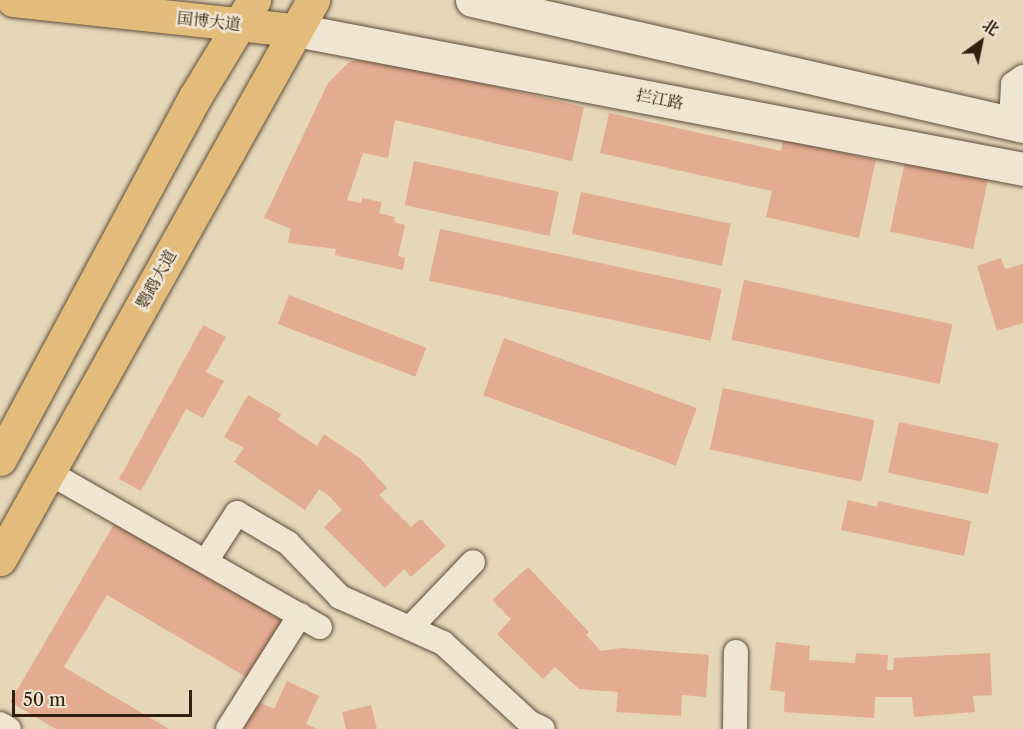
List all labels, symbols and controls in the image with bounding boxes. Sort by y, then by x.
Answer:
street label: 国博大道 [176,8,242,34]
north arrow [951,12,1011,72]
text: 北 [979,14,1003,40]
street label: 拦江路 [635,85,685,113]
street label: 鹦鹉大道 [132,246,180,312]
scale bar [15,678,195,716]
text: 50 m [23,689,66,711]

